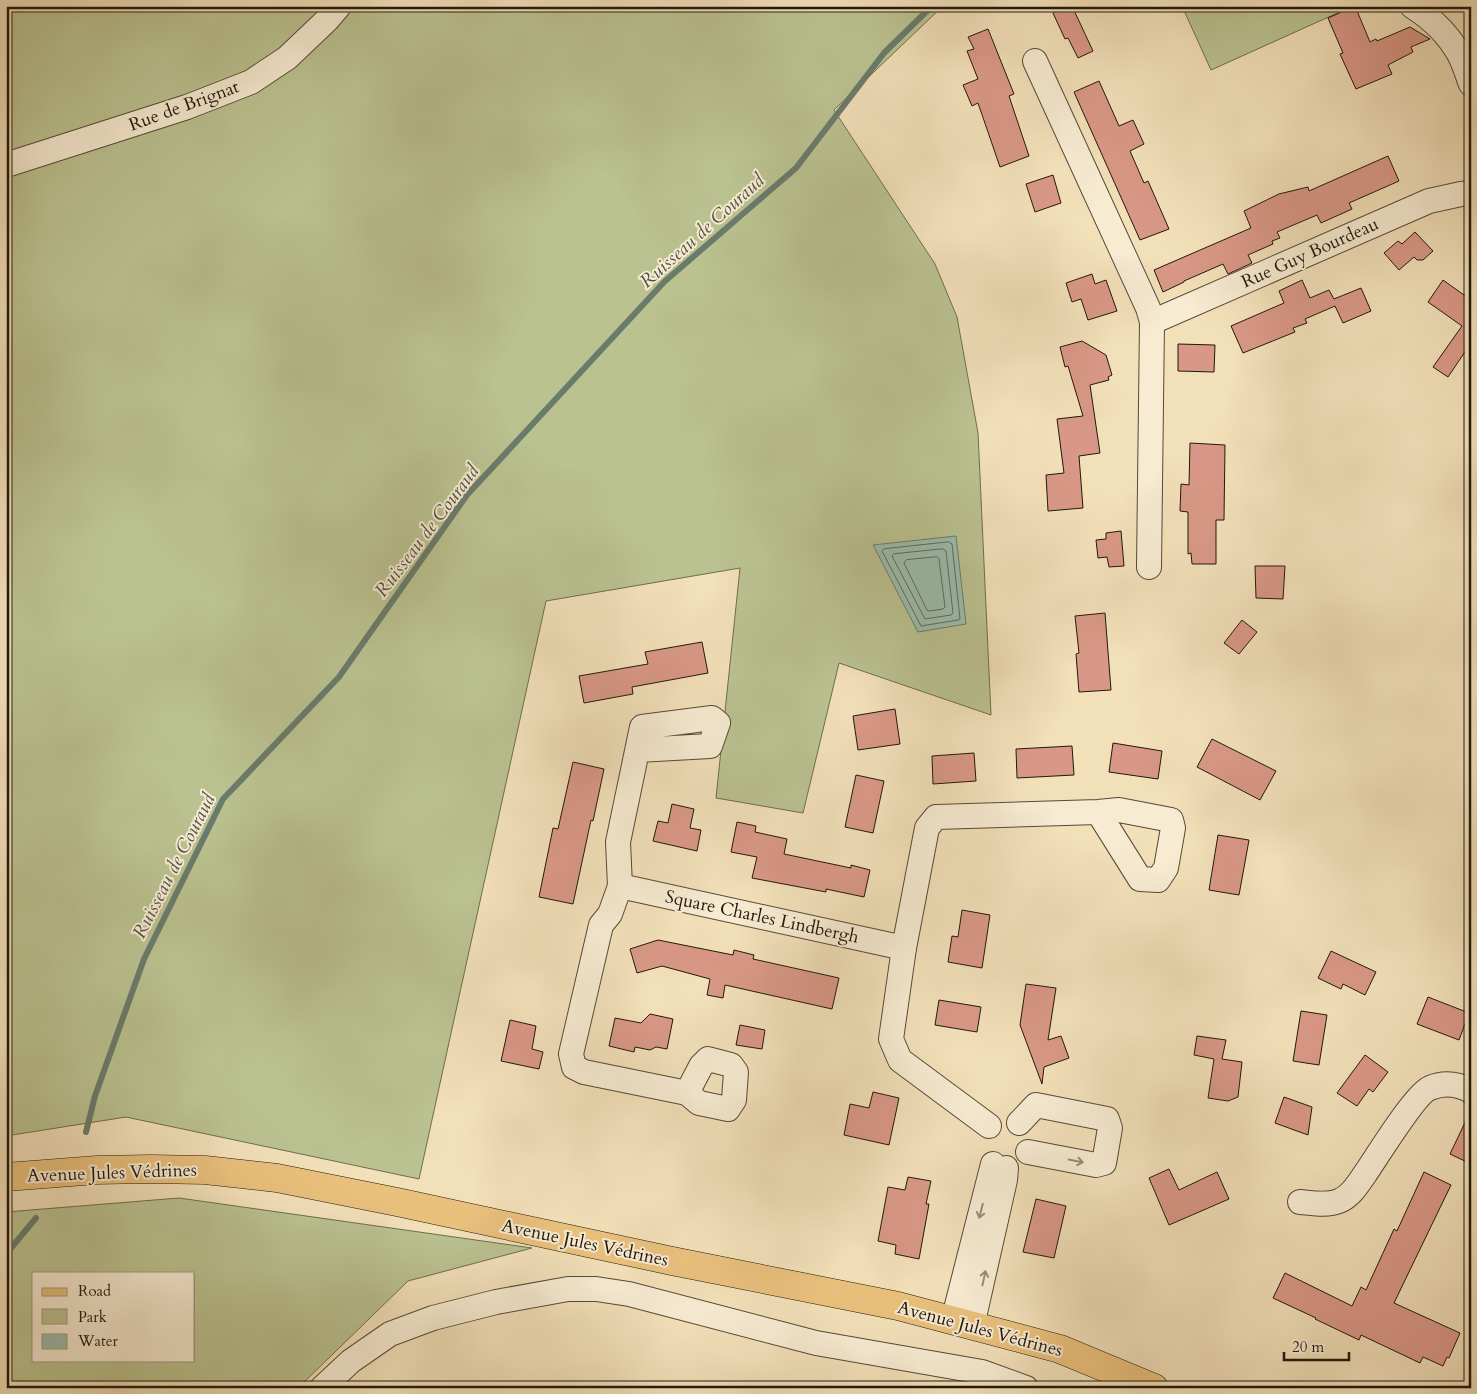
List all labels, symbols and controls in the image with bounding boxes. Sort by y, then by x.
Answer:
street label: Rue de Brignat [125,74,243,138]
water label: Ruisseau de Couraud [634,167,771,294]
street label: Rue Guy Bourdeau [1237,212,1383,294]
water label: Ruisseau de Couraud [369,459,486,602]
water label: Ruisseau de Couraud [126,788,222,943]
street label: Square Charles Lindbergh [663,884,861,950]
one-way arrow [1068,1157,1084,1167]
street label: Avenue Jules Védrines [27,1158,197,1188]
one-way arrow [976,1203,985,1219]
street label: Avenue Jules Védrines [499,1213,671,1273]
one-way arrow [980,1271,989,1287]
legend [32,1272,195,1362]
text: Road [78,1281,111,1301]
street label: Avenue Jules Védrines [895,1295,1065,1363]
text: Park [78,1307,107,1327]
scale bar [1284,1329,1350,1361]
text: Water [77,1331,119,1351]
text: 20 m [1292,1337,1324,1357]

